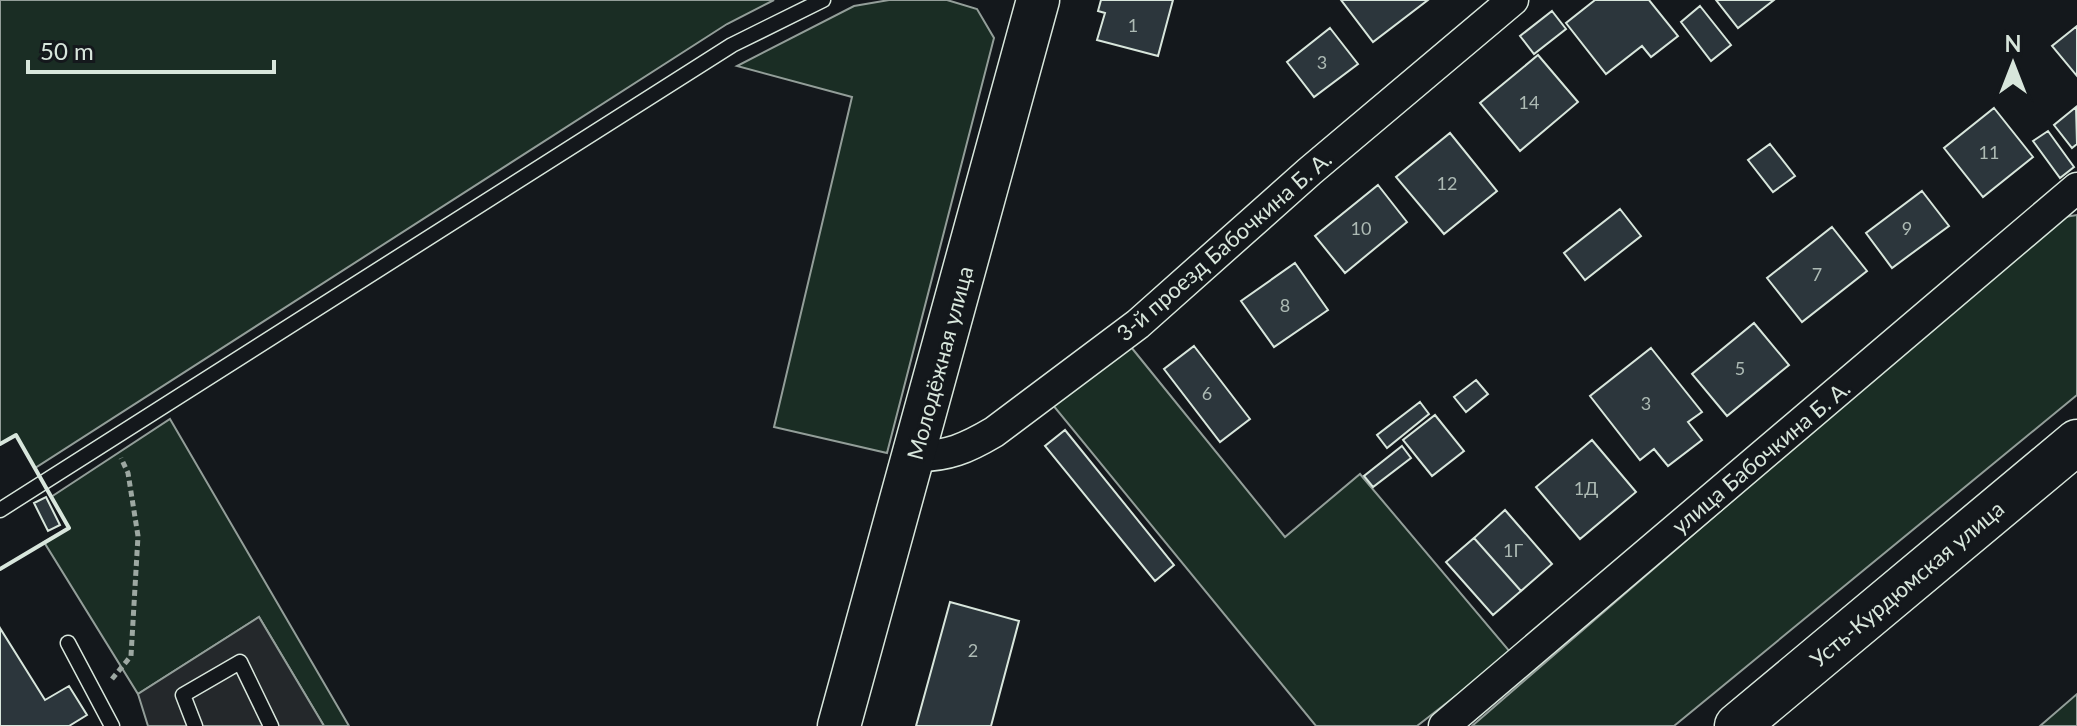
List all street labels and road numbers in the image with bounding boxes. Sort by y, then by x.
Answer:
street label: 3-й проезд Бабочкина Б. А. [1111,145,1337,346]
street label: Молодёжная улица [901,263,978,463]
street label: улица Бабочкина Б. А. [1666,374,1855,539]
street label: Усть-Курдюмская улица [1804,495,2009,673]

